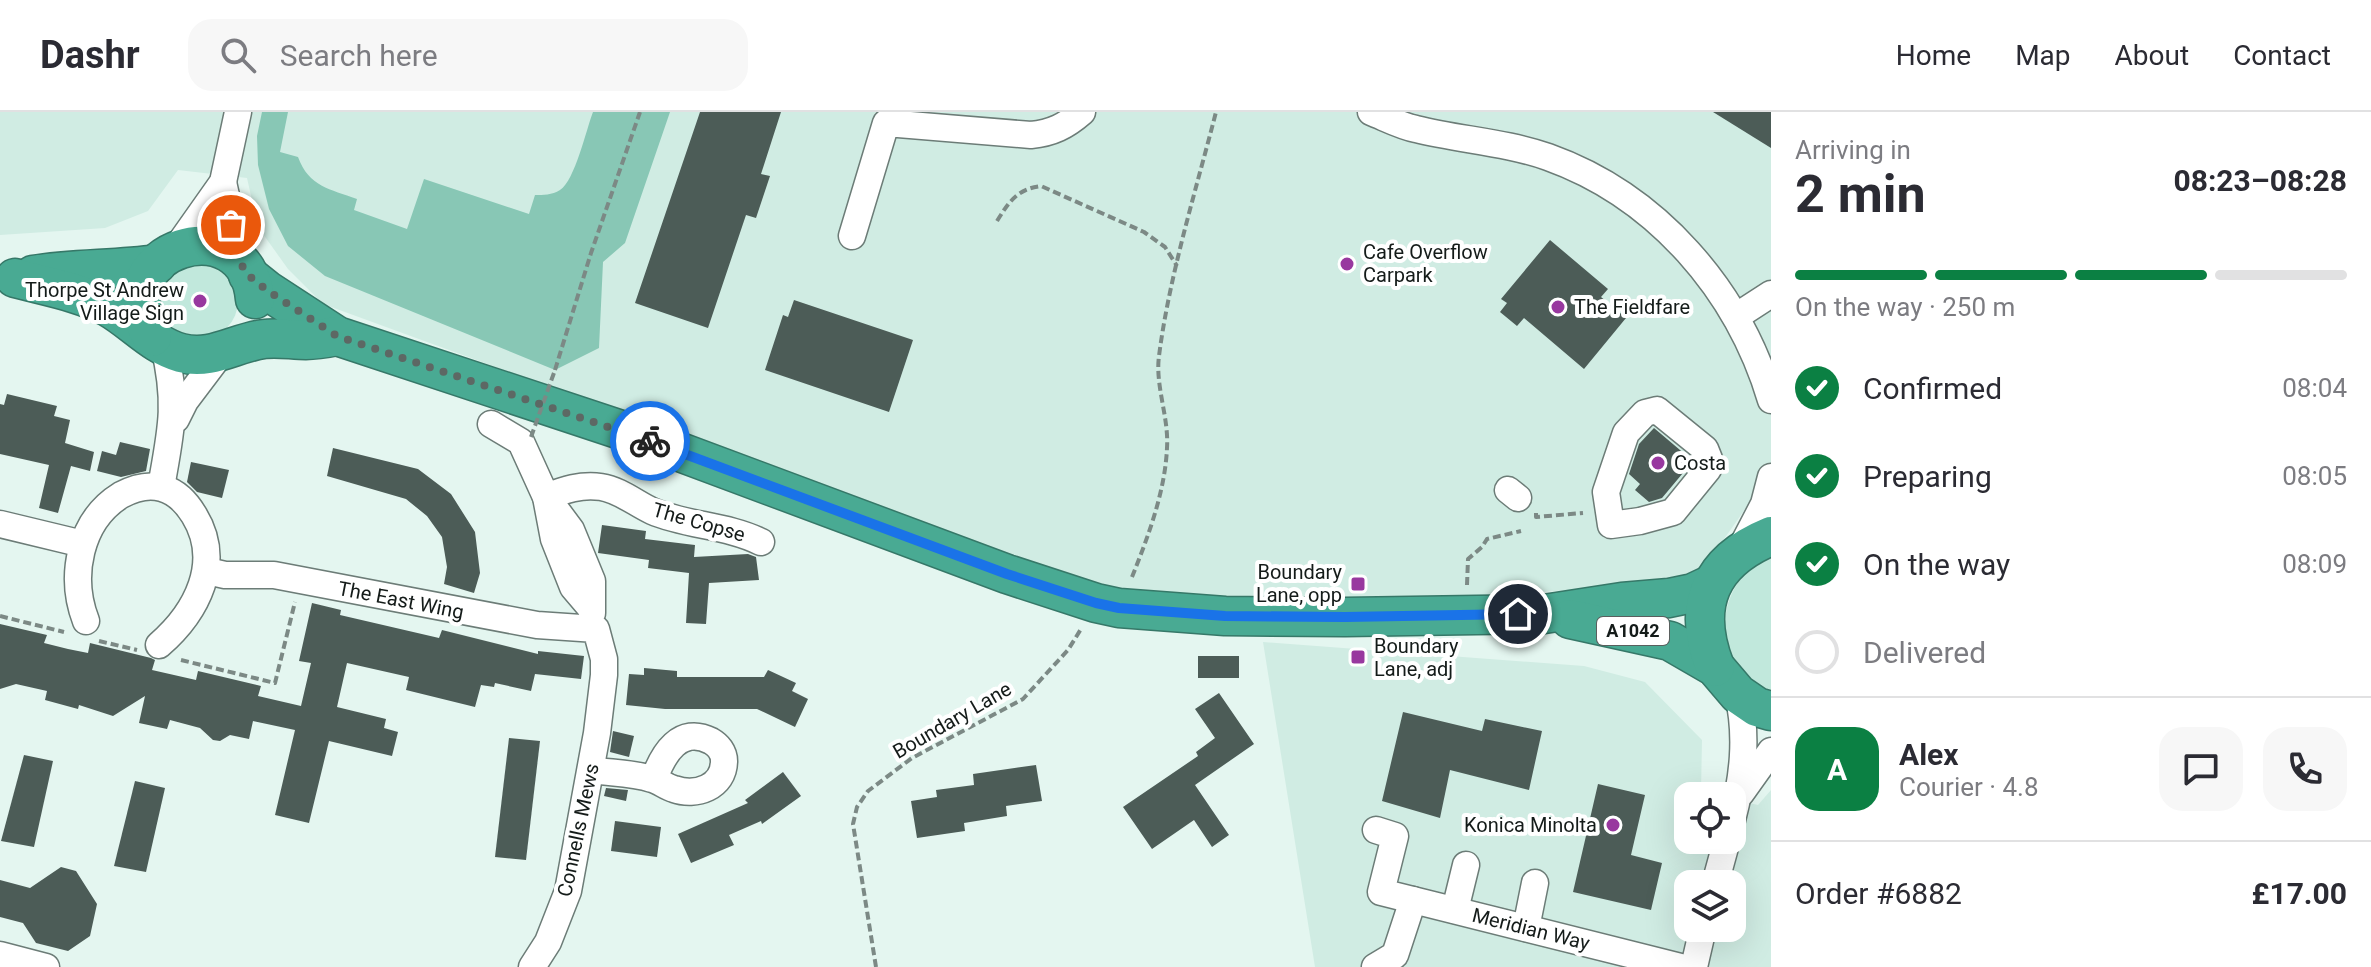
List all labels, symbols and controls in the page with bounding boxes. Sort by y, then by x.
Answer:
search box [188,19,748,91]
text: Dashr [40,33,140,77]
icon: search [216,33,260,77]
text: Search here [280,38,438,73]
text: Home [1896,39,1971,72]
text: Map [2015,39,2071,72]
text: About [2115,39,2189,72]
text: Contact [2233,39,2331,72]
text: Arriving in [1795,135,1911,165]
text: 08:23–08:28 [2173,163,2347,198]
text: 2 min [1795,164,1926,225]
pin [197,191,265,259]
icon: bag [209,203,253,247]
place label: Cafe Overflow Carpark [1363,240,1488,287]
marker: Cafe Overflow Carpark [1338,255,1356,273]
place label: Thorpe St Andrew Village Sign [25,278,184,325]
marker: Thorpe St Andrew Village Sign [191,292,209,310]
text: On the way · 250 m [1795,292,2015,322]
place label: The Fieldfare [1574,295,1690,319]
marker: The Fieldfare [1549,298,1567,316]
icon: check [1795,366,1839,410]
text: Confirmed [1863,371,2002,406]
text: 08:04 [2282,373,2347,403]
courier [610,401,690,481]
icon: bike [628,419,672,463]
place label: Costa [1674,451,1726,475]
marker: Costa [1649,454,1667,472]
icon: check [1795,454,1839,498]
text: Preparing [1863,459,1992,494]
text: 08:05 [2282,461,2347,491]
street label: The Copse [650,497,748,547]
icon: check [1795,542,1839,586]
text: On the way [1863,547,2010,582]
text: 08:09 [2282,549,2347,579]
place label: Boundary Lane, opp [1256,560,1343,607]
marker: Boundary Lane, opp [1349,575,1367,593]
street label: The East Wing [336,576,466,624]
pin [1484,580,1552,648]
icon: home [1496,592,1540,636]
road number: A1042 [1597,617,1669,645]
place label: Boundary Lane, adj [1374,634,1459,681]
text: Delivered [1863,635,1986,670]
marker: Boundary Lane, adj [1349,648,1367,666]
street label: Boundary Lane [889,676,1015,764]
button: chat [2159,727,2243,811]
button: phone [2263,727,2347,811]
text: Alex [1899,737,1959,772]
text: A [1827,752,1847,787]
street label: Connells Mews [552,761,604,899]
text: Courier · 4.8 [1899,772,2039,802]
map controls [1674,782,1746,942]
button: locate [1674,782,1746,854]
place label: Konica Minolta [1464,813,1597,837]
marker: Konica Minolta [1604,816,1622,834]
button: layers [1674,870,1746,942]
text: Order #6882 [1795,876,1962,911]
text: £17.00 [2252,876,2347,911]
street label: Meridian Way [1470,903,1593,955]

